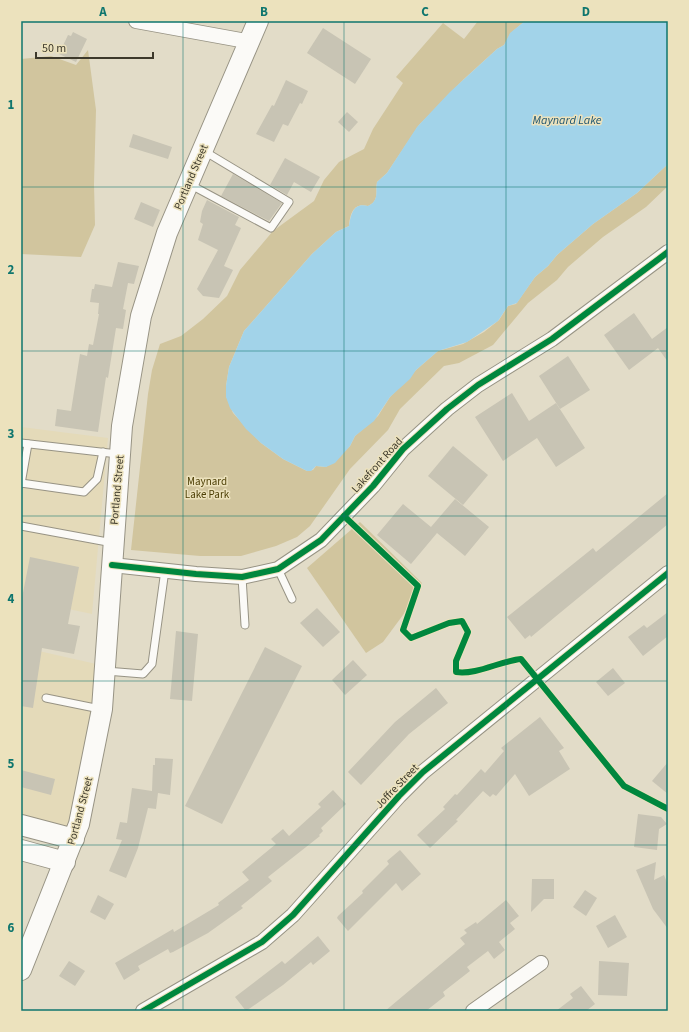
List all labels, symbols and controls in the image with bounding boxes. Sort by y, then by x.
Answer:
text: A [98,3,107,21]
text: B [260,3,268,21]
text: C [421,3,429,21]
text: D [582,3,590,21]
scale bar [36,34,153,60]
text: 50 m [42,40,66,57]
text: 1 [8,96,15,114]
water label: Maynard Lake [533,112,602,129]
street label: Portland Street [170,142,212,212]
text: 2 [8,261,15,279]
text: 3 [8,425,15,443]
street label: Lakefront Road [348,434,406,496]
street label: Portland Street [106,454,128,525]
park label: Maynard Lake Park [185,474,230,502]
text: 4 [8,590,15,608]
text: 5 [8,755,15,773]
street label: Joffre Street [372,760,422,812]
street label: Portland Street [64,775,96,847]
text: 6 [8,919,15,937]

